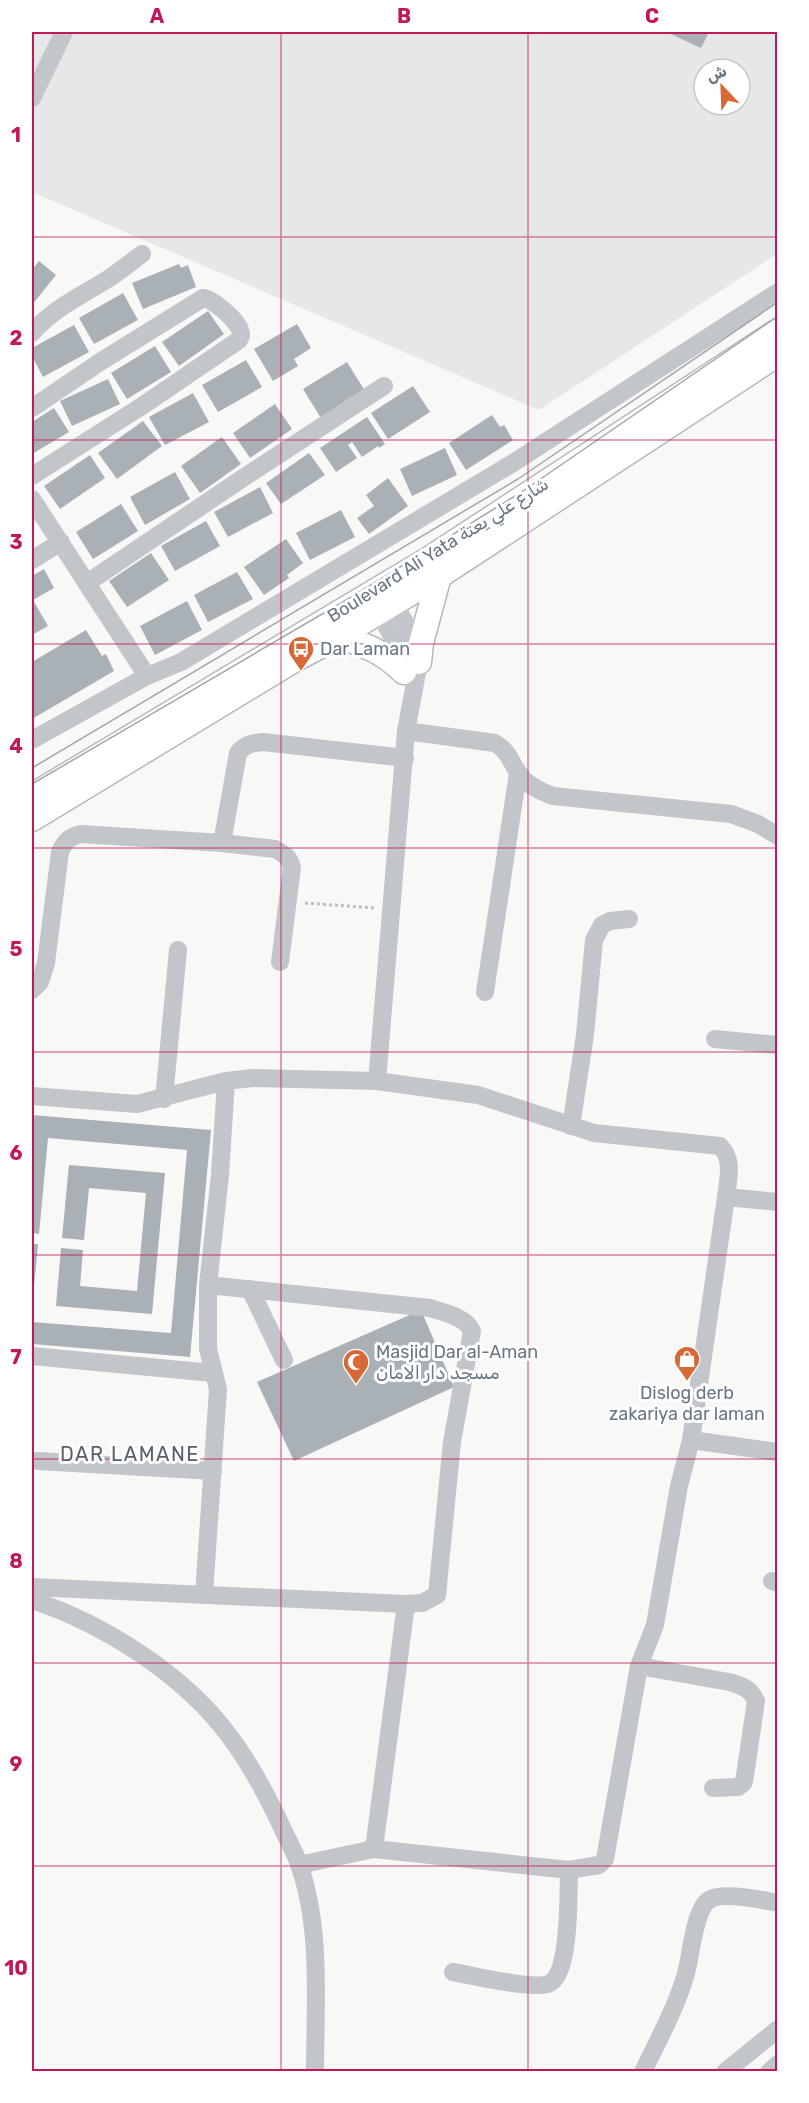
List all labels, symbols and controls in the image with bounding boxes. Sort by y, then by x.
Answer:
text: A [150,4,165,28]
text: B [397,4,411,28]
text: C [645,4,659,28]
north arrow [692,57,752,117]
text: ش [703,61,729,86]
text: 1 [11,123,21,147]
text: 2 [10,326,23,350]
street label: Boulevard Ali Yata شارع علي يعتة [323,473,554,629]
text: 3 [9,530,23,554]
bus stop icon: Dar Laman [286,634,316,672]
place label: Dar Laman [320,638,410,660]
text: 4 [9,734,23,758]
text: 5 [10,937,23,961]
text: 6 [9,1141,23,1165]
place label: Masjid Dar al-Aman مسجد دار الامان [376,1341,538,1384]
shop icon: Dislog derb zakariya dar laman [672,1344,702,1382]
text: 7 [10,1345,22,1369]
mosque icon: Masjid Dar al-Aman مسجد دار الامان [341,1347,371,1385]
place label: Dislog derb zakariya dar laman [609,1382,765,1425]
district label: DAR LAMANE [60,1442,200,1466]
text: 8 [9,1549,23,1573]
text: 9 [10,1752,23,1776]
text: 10 [4,1956,28,1980]

